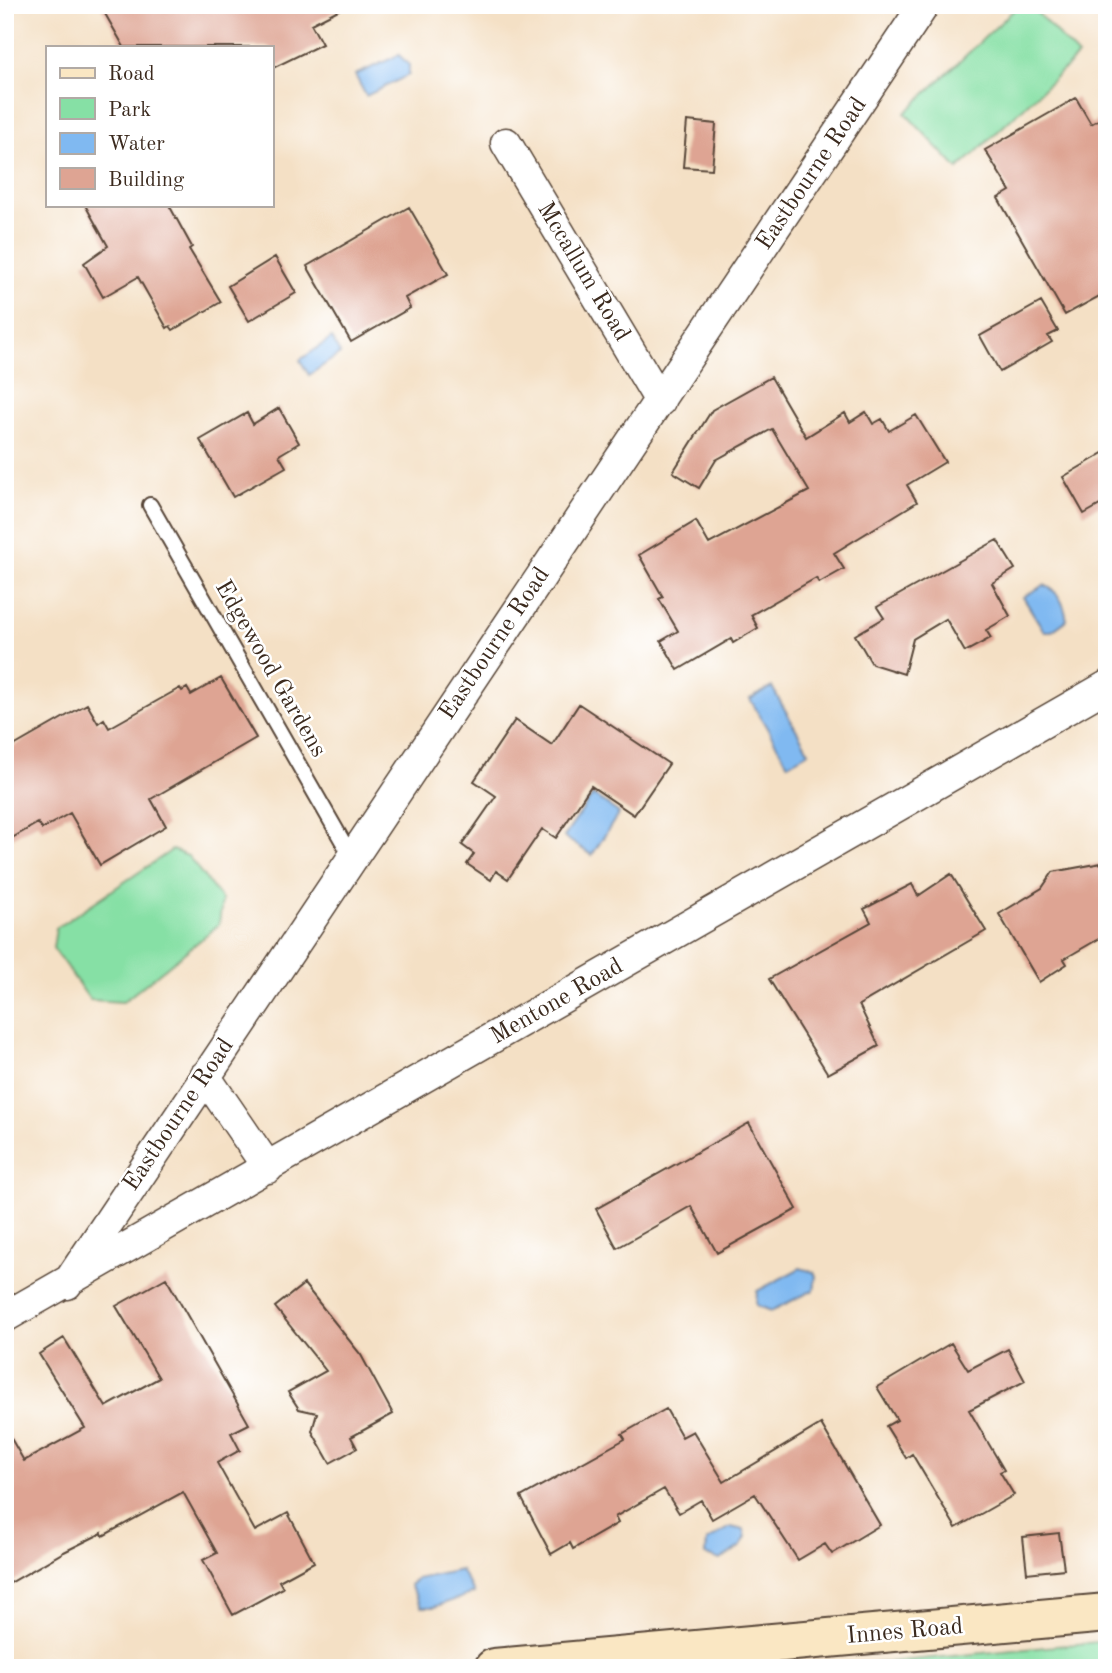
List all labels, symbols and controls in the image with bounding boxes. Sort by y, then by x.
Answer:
legend [46,46,273,206]
text: Road [108,64,155,85]
street label: Eastbourne Road [752,93,872,255]
text: Park [108,100,151,121]
text: Water [108,134,165,155]
text: Building [108,170,185,191]
street label: Mccallum Road [532,198,634,346]
street label: Eastbourne Road [435,563,555,725]
street label: Edgewood Gardens [210,577,330,761]
street label: Mentone Road [487,954,627,1050]
street label: Eastbourne Road [119,1034,239,1196]
street label: Innes Road [846,1615,964,1649]

